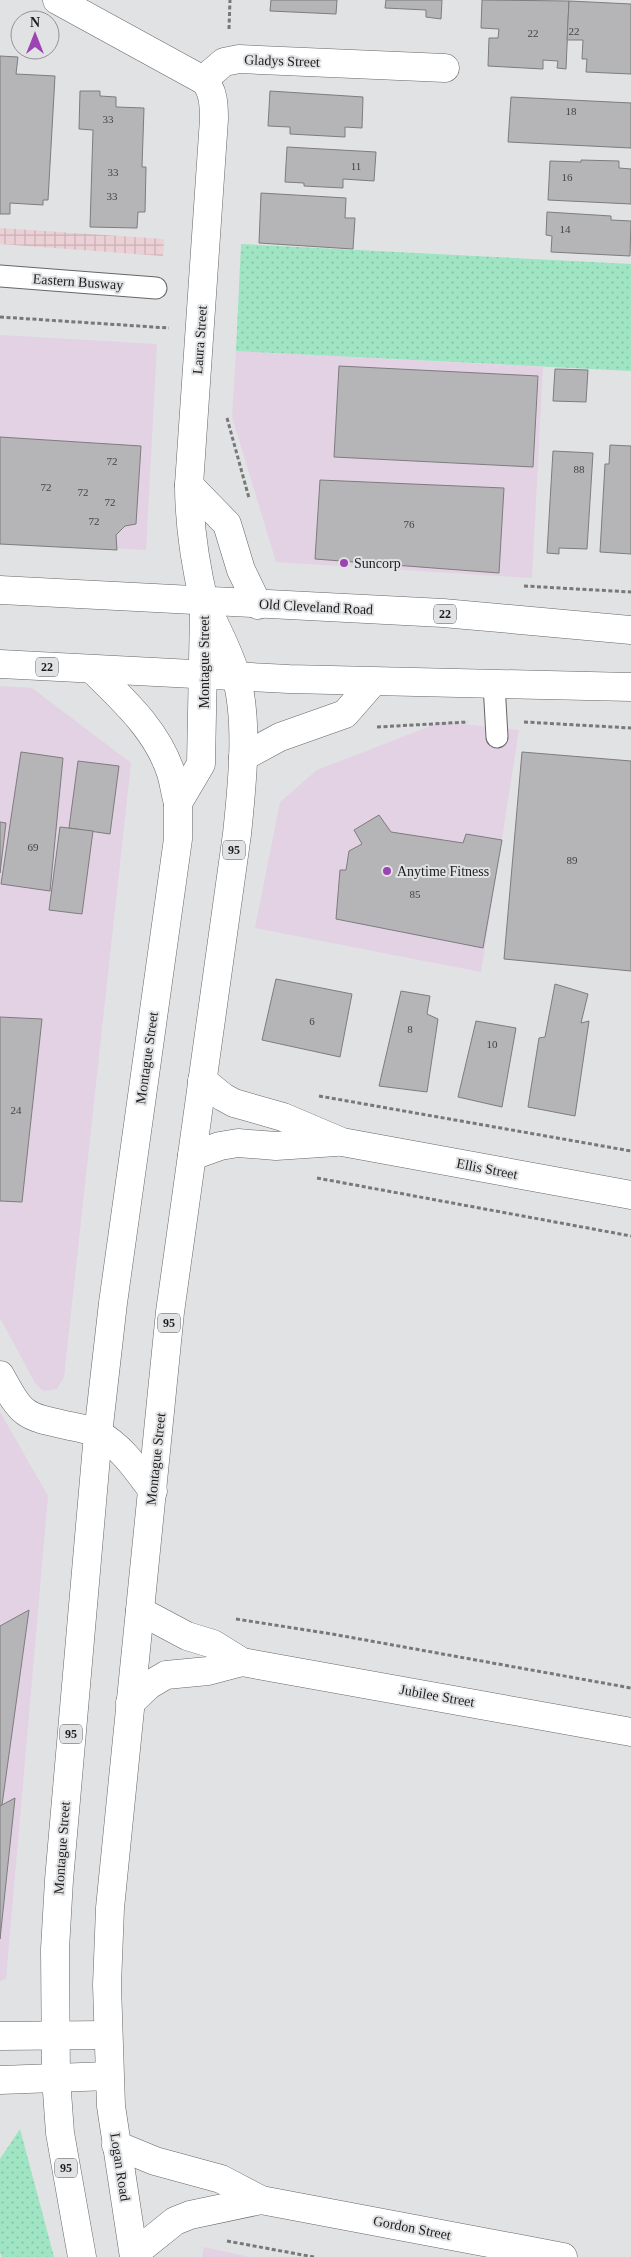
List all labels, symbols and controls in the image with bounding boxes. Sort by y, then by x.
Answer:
north arrow [10,10,60,60]
text: N [30,15,40,30]
house number: 22 [569,25,580,37]
house number: 22 [528,27,539,39]
street label: Gladys Street [244,52,320,70]
house number: 18 [566,105,577,117]
house number: 33 [103,113,114,125]
house number: 11 [351,160,361,172]
house number: 33 [108,166,119,178]
house number: 16 [562,171,573,183]
house number: 33 [107,190,118,202]
house number: 14 [560,223,571,235]
street label: Eastern Busway [32,271,124,293]
street label: Laura Street [190,305,210,375]
house number: 72 [107,455,118,467]
house number: 88 [574,463,585,475]
house number: 72 [41,481,52,493]
house number: 72 [78,486,89,498]
house number: 72 [105,496,116,508]
house number: 72 [89,515,100,527]
house number: 76 [404,518,415,530]
place label: Suncorp [354,556,401,571]
marker: Suncorp [338,557,350,569]
street label: Old Cleveland Road [259,597,373,617]
road number: 22 [434,604,456,624]
street label: Montague Street [197,615,212,708]
road number: 22 [36,658,58,676]
road number: 95 [223,840,245,860]
house number: 69 [28,841,39,853]
house number: 89 [567,854,578,866]
place label: Anytime Fitness [397,864,489,879]
marker: Anytime Fitness [381,865,393,877]
house number: 85 [410,888,421,900]
street label: Montague Street [133,1011,161,1105]
house number: 6 [309,1015,315,1027]
house number: 8 [407,1023,413,1035]
house number: 10 [487,1038,498,1050]
house number: 24 [11,1104,22,1116]
street label: Ellis Street [455,1156,519,1182]
road number: 95 [158,1314,180,1332]
street label: Montague Street [144,1412,168,1506]
street label: Jubilee Street [398,1682,476,1710]
road number: 95 [60,1725,82,1744]
street label: Montague Street [51,1801,73,1895]
street label: Logan Road [107,2132,133,2202]
road number: 95 [55,2158,77,2178]
street label: Gordon Street [372,2213,452,2243]

